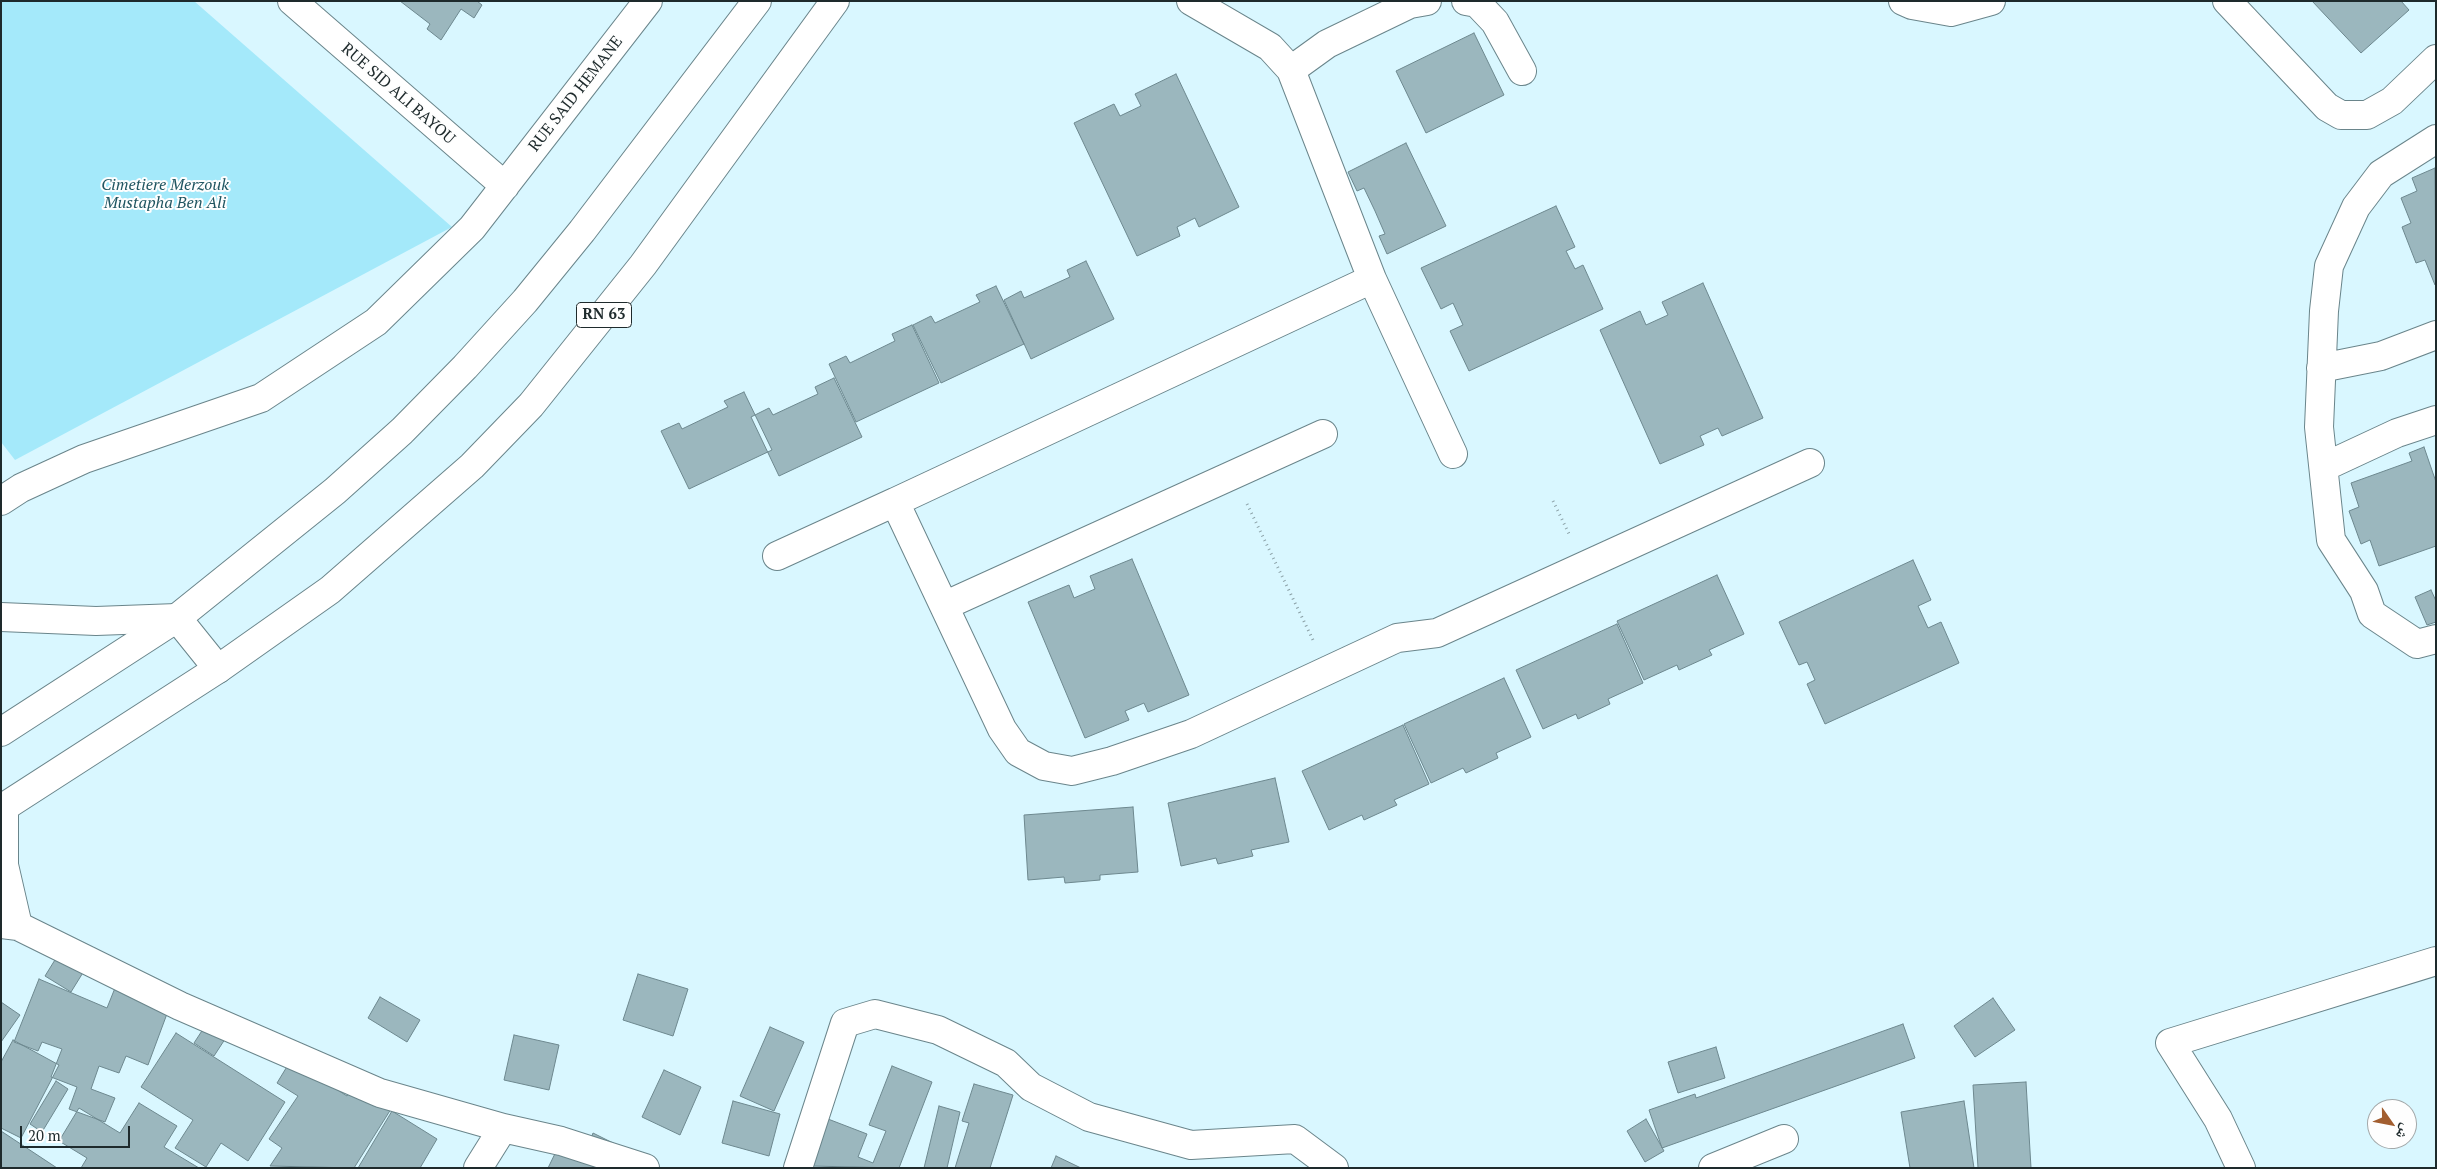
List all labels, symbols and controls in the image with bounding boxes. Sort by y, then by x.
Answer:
street label: RUE SAID HEMANE [525,32,627,156]
street label: RUE SID ALI BAYOU [337,39,459,149]
park label: Cimetiere Merzouk Mustapha Ben Ali [101,175,229,213]
road number: RN 63 [576,302,632,328]
north arrow [2367,1099,2417,1149]
scale bar [22,1116,132,1148]
text: ش [2392,1120,2416,1143]
text: 20 m [28,1125,61,1145]

